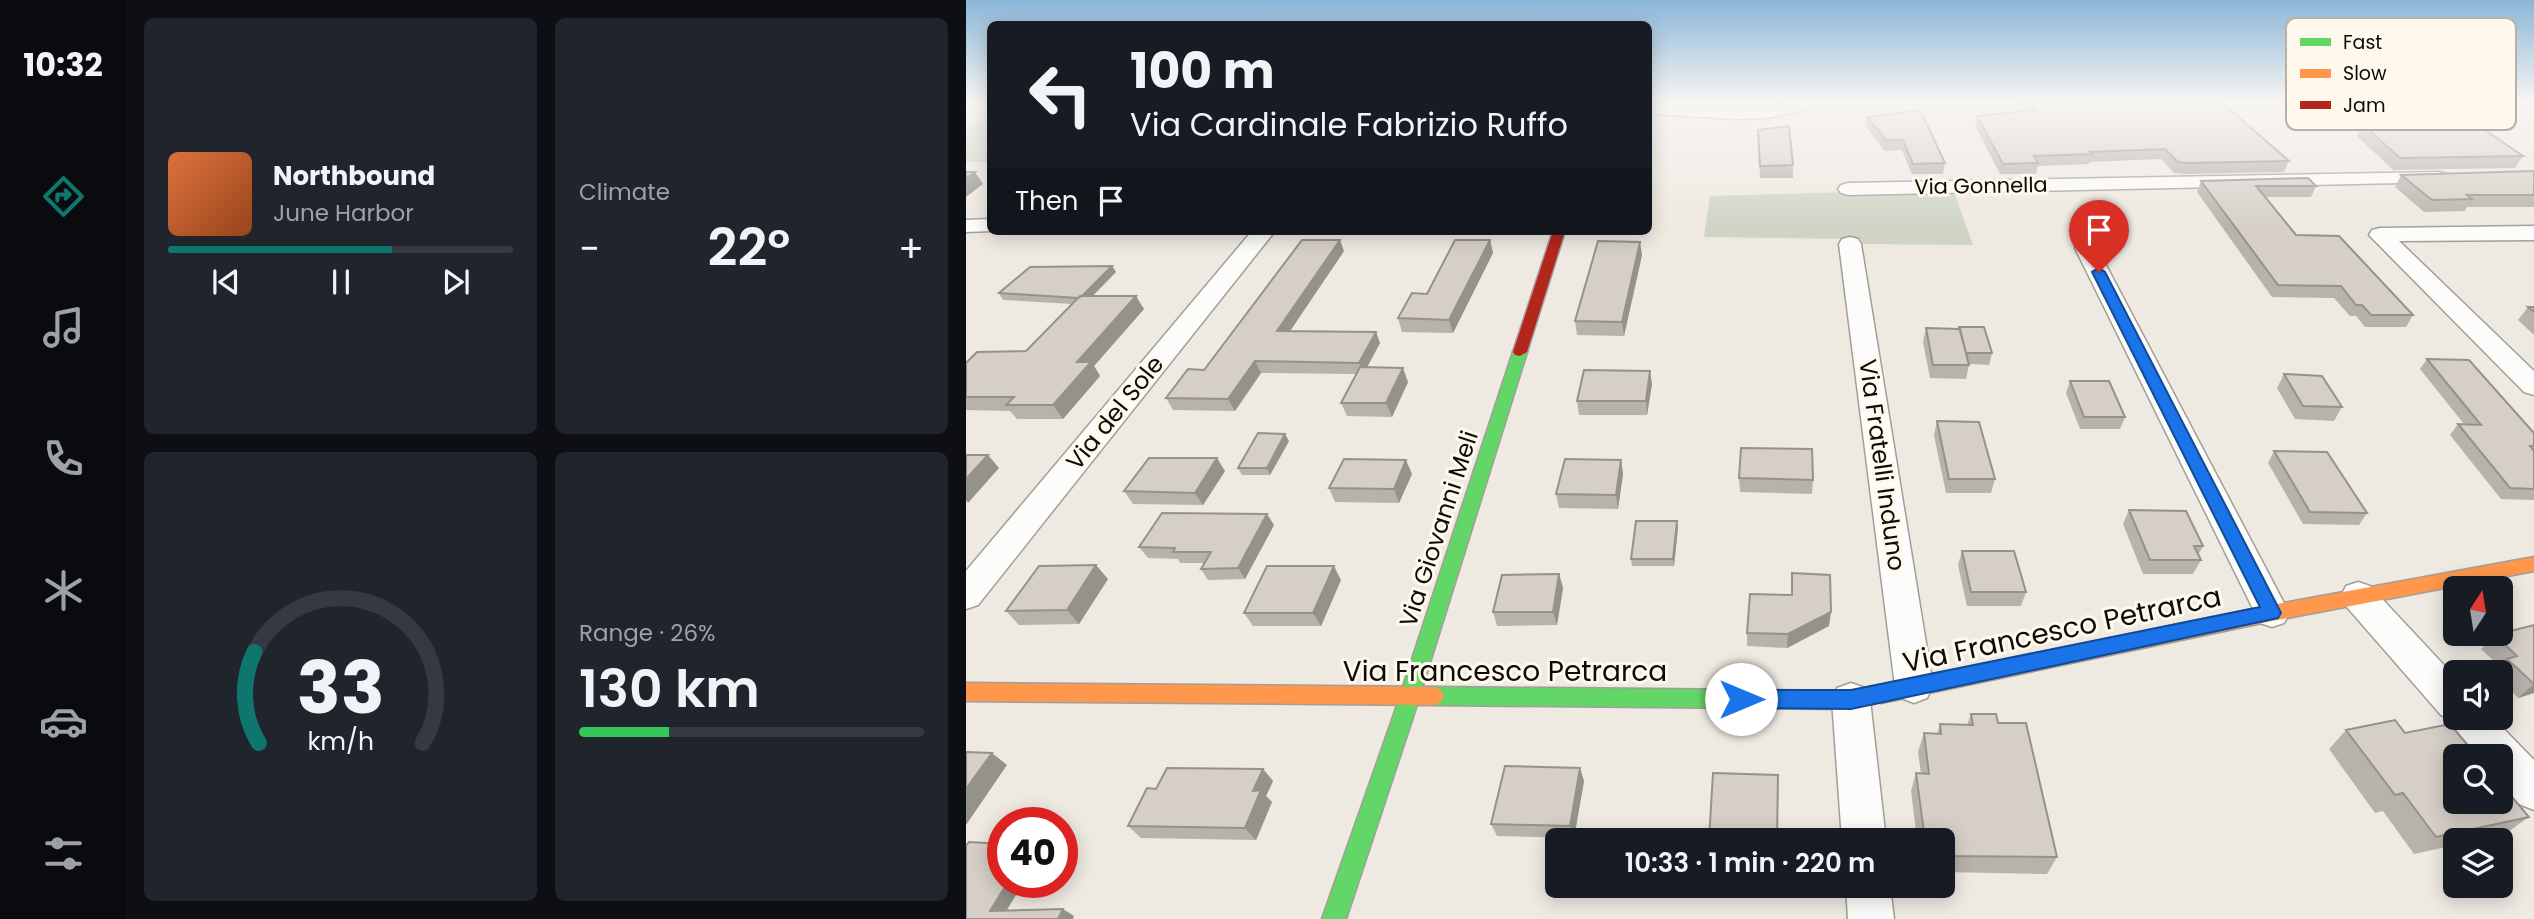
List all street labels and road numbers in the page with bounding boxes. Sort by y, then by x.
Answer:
street label: Via Gonnella [1914,170,2048,201]
street label: Via del Sole [1058,349,1171,477]
street label: Via Fratelli Induno [1851,357,1914,573]
street label: Via Giovanni Meli [1391,426,1486,631]
street label: Via Francesco Petrarca [1899,577,2225,682]
street label: Via Francesco Petrarca [1343,652,1667,691]

